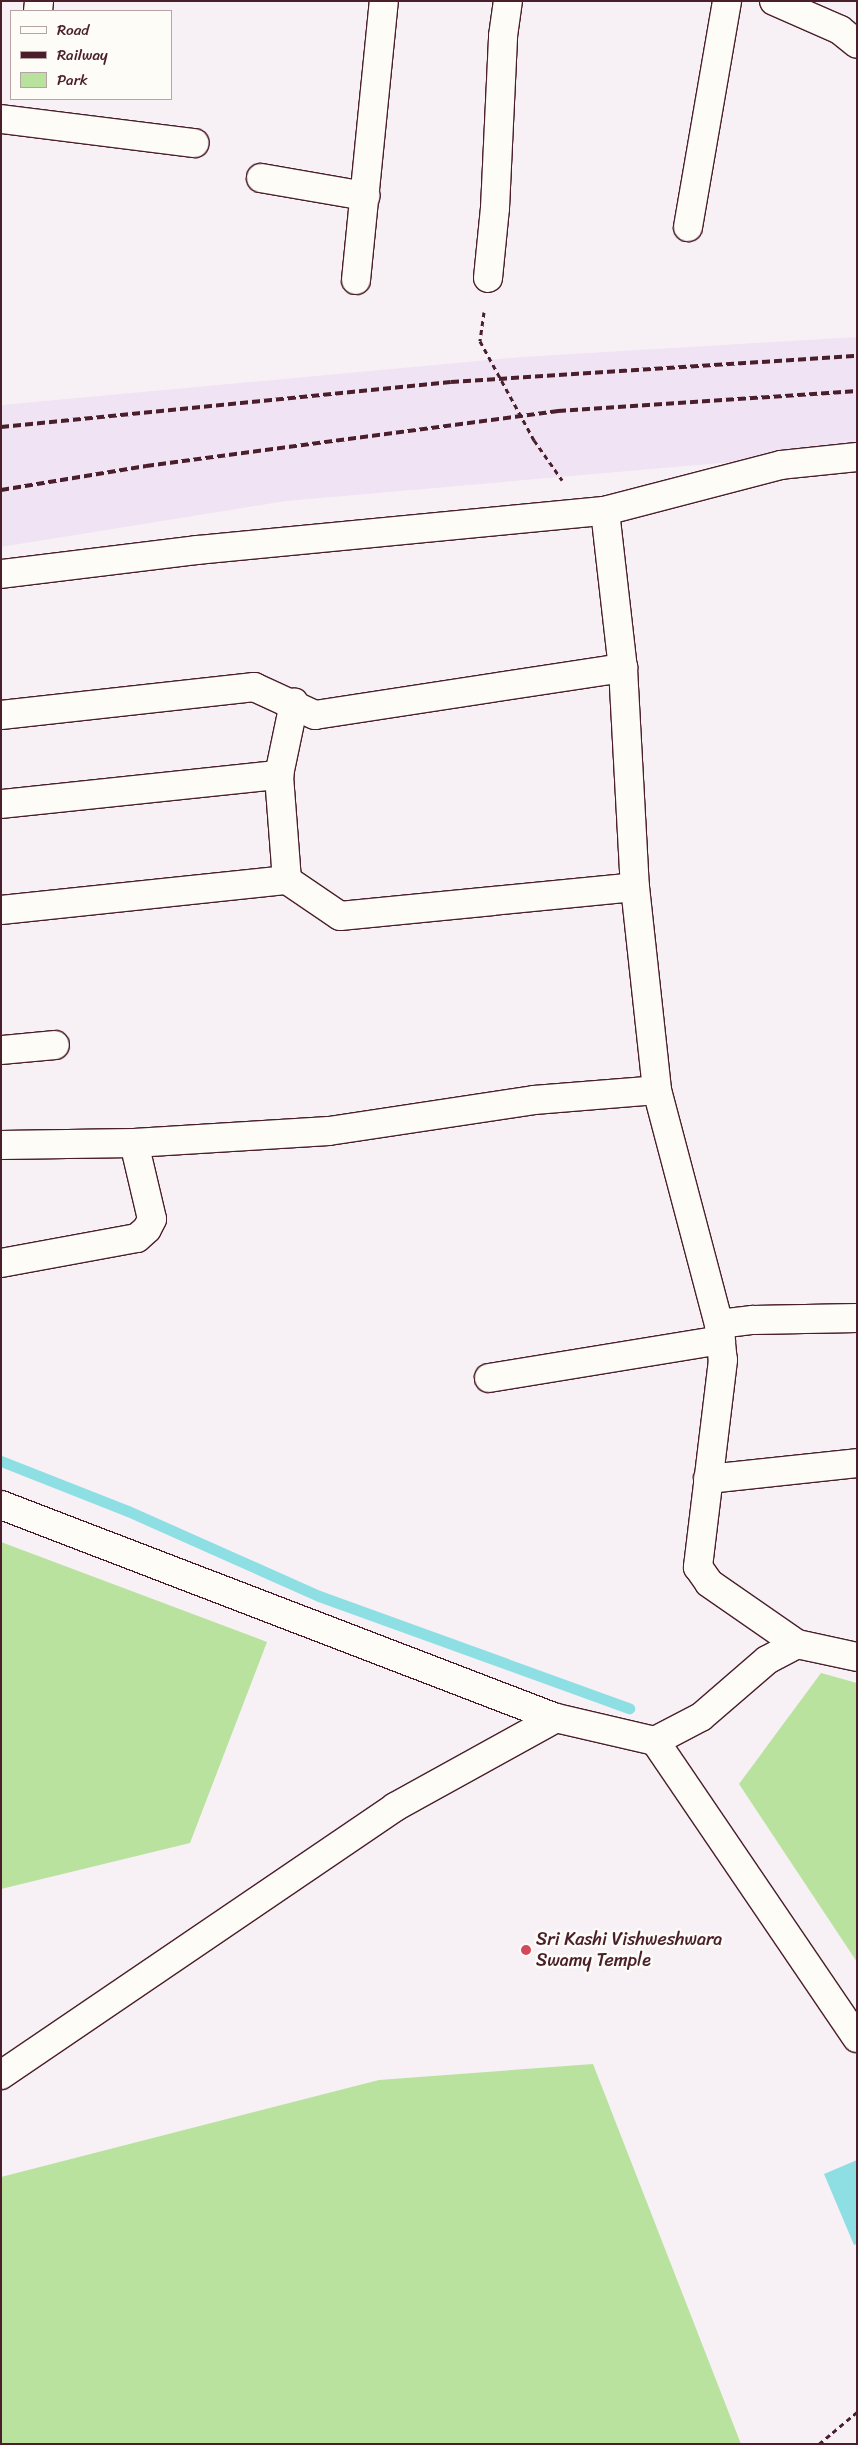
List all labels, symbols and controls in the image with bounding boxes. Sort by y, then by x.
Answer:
legend [10,10,172,100]
text: Road [57,17,89,43]
text: Railway [57,42,108,68]
text: Park [57,67,88,93]
place label: Sri Kashi Vishweshwara Swamy Temple [536,1929,722,1972]
marker: Sri Kashi Vishweshwara Swamy Temple [520,1944,532,1956]

